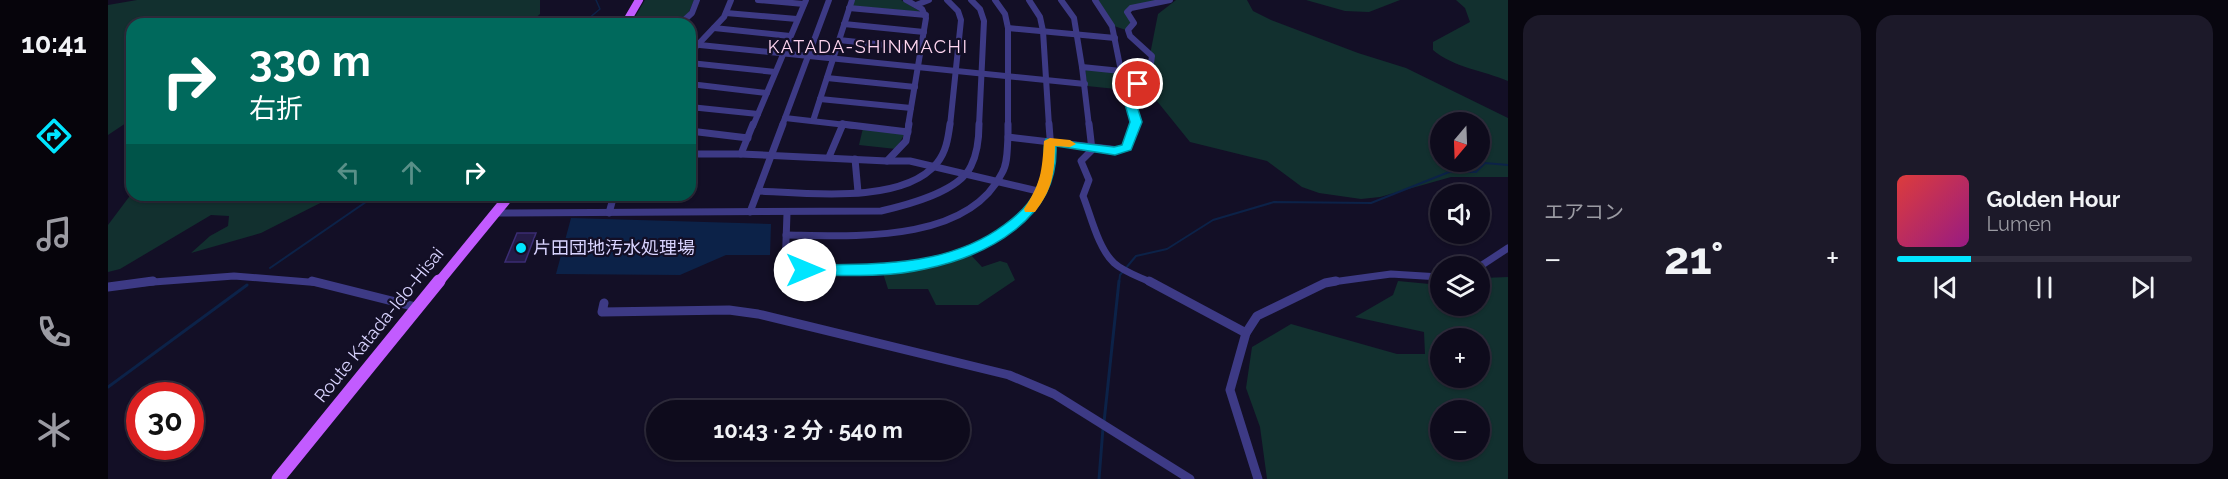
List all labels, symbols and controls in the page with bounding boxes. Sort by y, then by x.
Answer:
text: 10:41 [21,28,87,59]
district label: KATADA-SHINMACHI [768,36,968,57]
text: 330 m [249,37,371,86]
icon: right [150,42,228,120]
pin [1112,58,1163,109]
icon: arrive [1121,67,1154,100]
text: 右折 [249,93,303,124]
north arrow [1430,112,1490,172]
map controls [1430,112,1490,460]
icon: directions [33,115,75,157]
icon: left [332,156,365,189]
icon: ahead [395,156,428,189]
icon: right [458,156,491,189]
button: sound [1430,184,1490,244]
text: Golden Hour [1987,186,2120,212]
text: エアコン [1544,200,1624,224]
text: Lumen [1987,212,2052,236]
icon: music [33,213,75,255]
text: 21° [1664,232,1724,285]
place label: 片田団地汚水処理場 [533,237,695,258]
position arrow [773,238,837,302]
text: − [1544,239,1562,278]
text: + [1826,239,1840,278]
marker: 片田団地汚水処理場 [514,241,528,255]
street label: Route Katada-Ido-Hisai [310,243,448,406]
button: layers [1430,256,1490,316]
icon: previous [1929,271,1962,304]
icon: pause [2028,271,2061,304]
icon: next [2126,271,2159,304]
icon: phone [33,311,75,353]
button: + [1430,328,1490,388]
speed limit sign: 30 [126,382,204,460]
button: − [1430,400,1490,460]
icon: climate [33,409,75,451]
text: 10:43 · 2 分 · 540 m [713,417,903,443]

